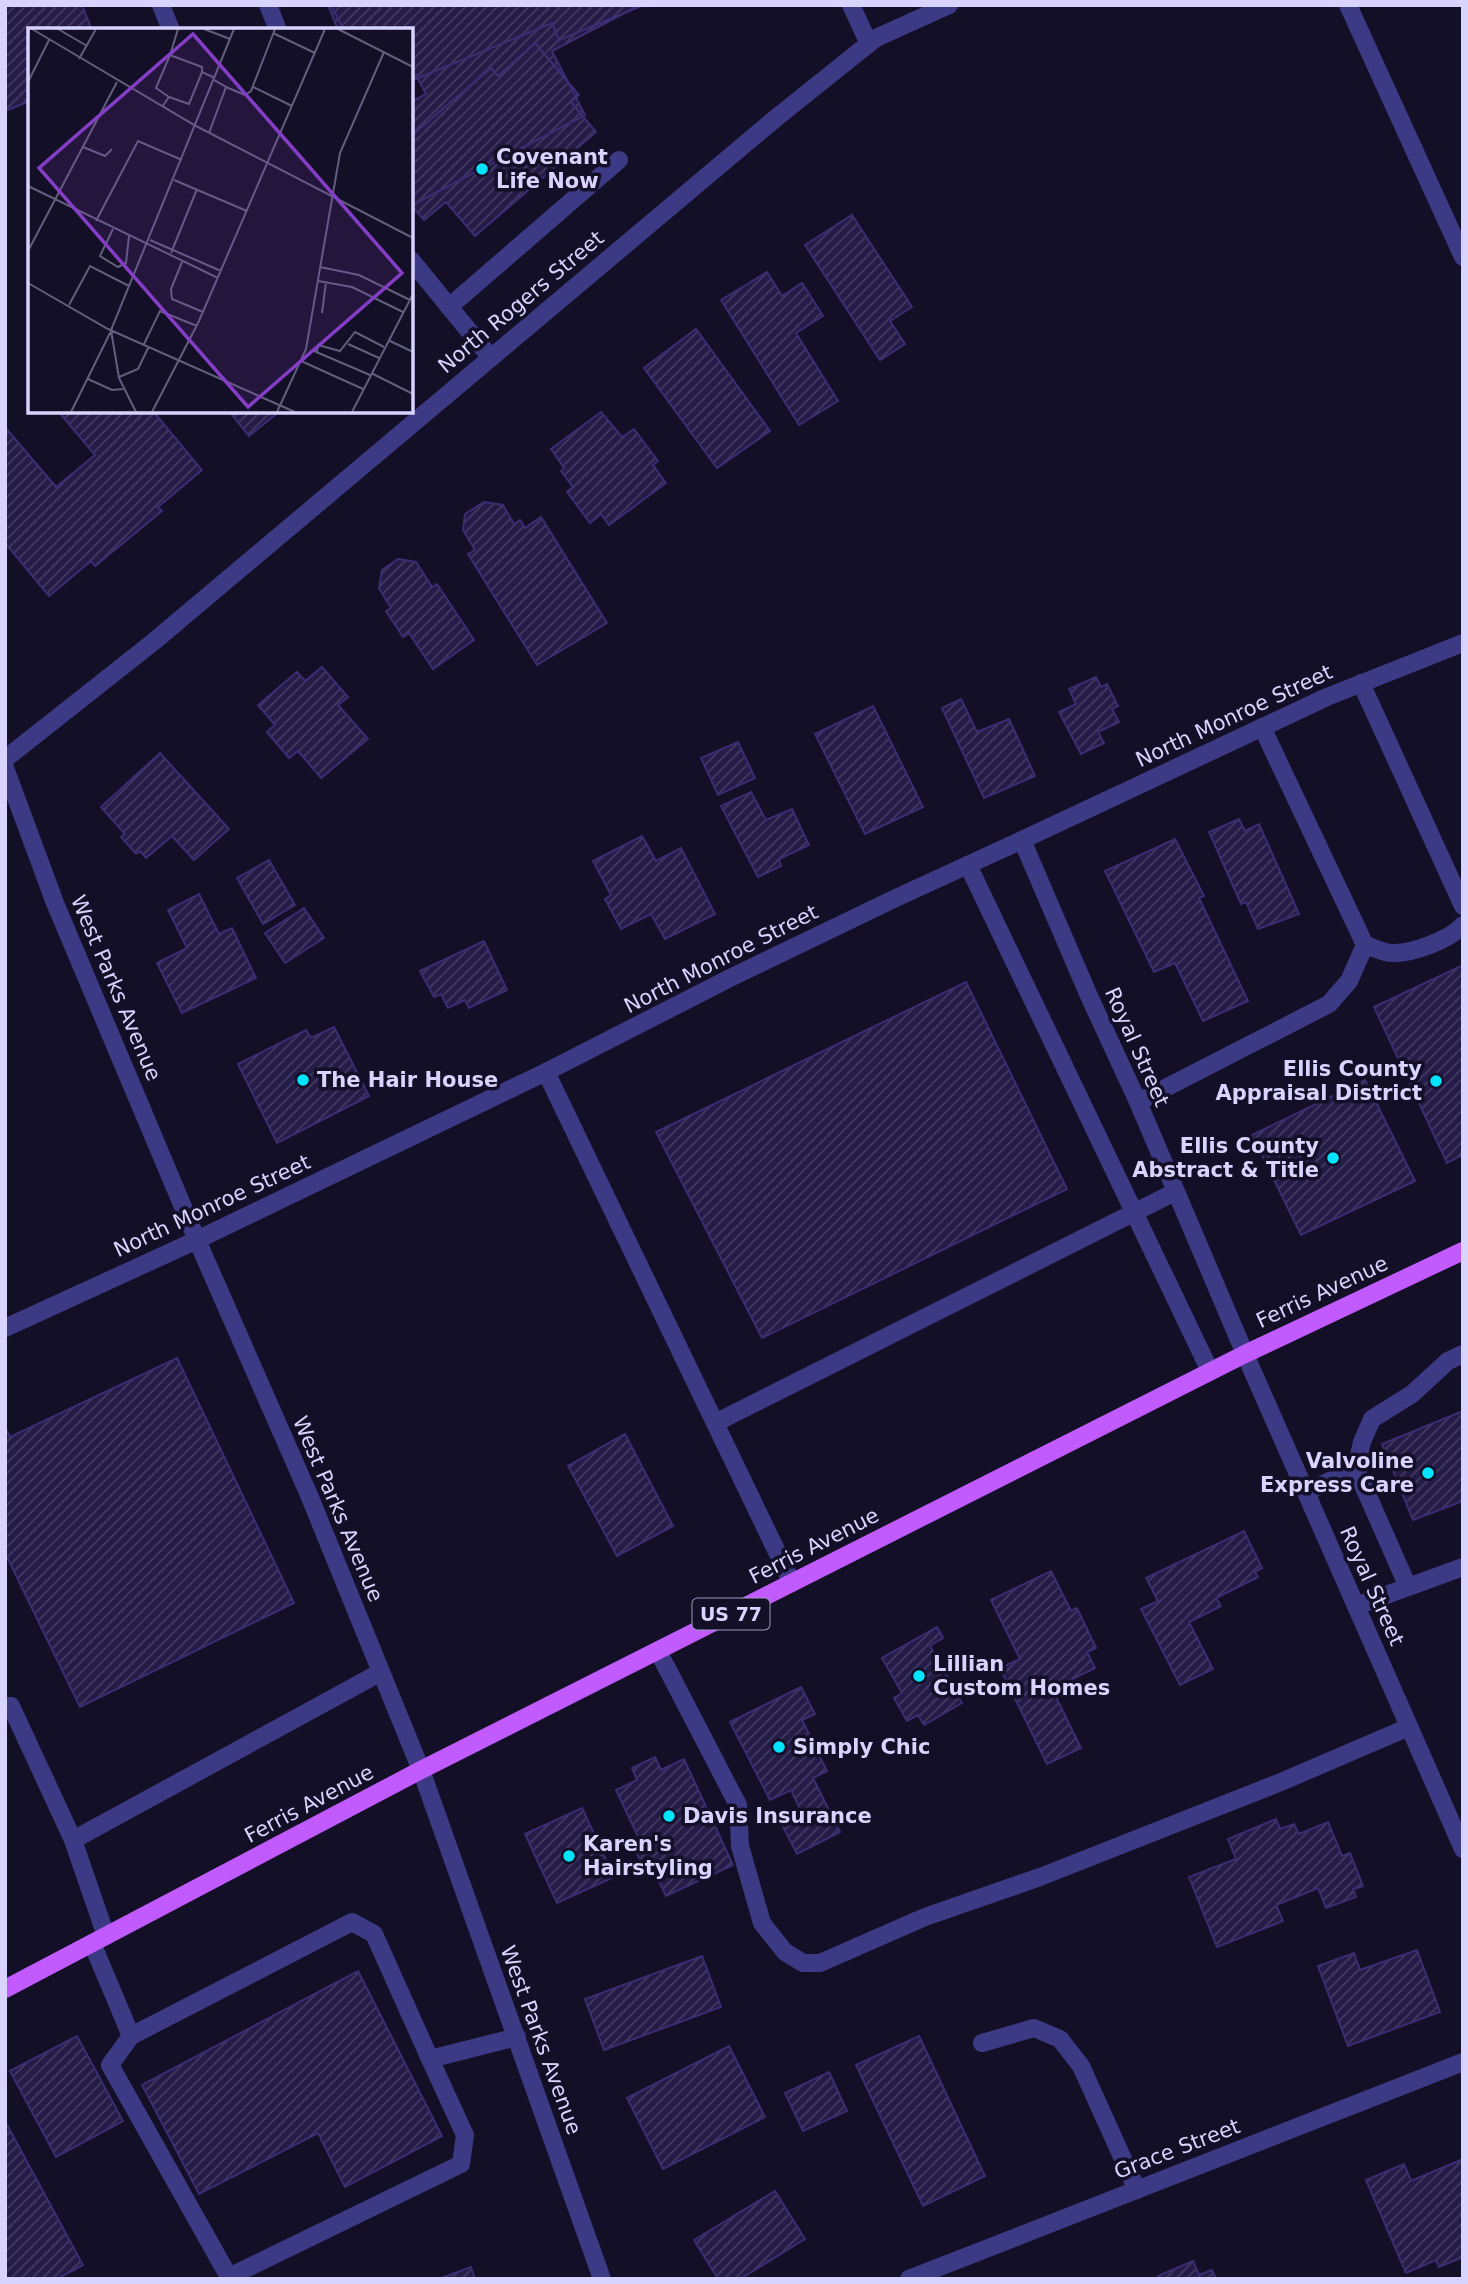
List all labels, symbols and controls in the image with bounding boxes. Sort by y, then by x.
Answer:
inset map [28,28,413,413]
place label: Covenant Life Now [496,145,608,193]
marker: Covenant Life Now [474,161,490,177]
street label: North Rogers Street [434,226,608,378]
street label: North Monroe Street [1132,660,1336,772]
street label: West Parks Avenue [66,892,166,1084]
street label: North Monroe Street [620,900,822,1018]
street label: Royal Street [1100,984,1174,1110]
place label: Ellis County Appraisal District [1216,1057,1422,1105]
place label: The Hair House [317,1068,498,1092]
marker: The Hair House [295,1072,311,1088]
marker: Ellis County Appraisal District [1428,1073,1444,1089]
place label: Ellis County Abstract & Title [1132,1134,1319,1182]
street label: North Monroe Street [110,1150,314,1262]
marker: Ellis County Abstract & Title [1325,1150,1341,1166]
street label: Ferris Avenue [1252,1251,1392,1333]
street label: West Parks Avenue [288,1413,388,1605]
place label: Valvoline Express Care [1260,1449,1414,1497]
marker: Valvoline Express Care [1420,1465,1436,1481]
street label: Ferris Avenue [745,1503,883,1589]
street label: Royal Street [1335,1523,1409,1649]
road number: US 77 [692,1598,770,1630]
place label: Lillian Custom Homes [933,1652,1110,1700]
marker: Lillian Custom Homes [911,1668,927,1684]
place label: Simply Chic [793,1735,930,1759]
marker: Simply Chic [771,1739,787,1755]
street label: Ferris Avenue [241,1760,377,1848]
place label: Davis Insurance [683,1804,872,1828]
marker: Davis Insurance [661,1808,677,1824]
place label: Karen's Hairstyling [583,1832,713,1880]
marker: Karen's Hairstyling [561,1848,577,1864]
street label: West Parks Avenue [496,1942,586,2138]
street label: Grace Street [1111,2114,1243,2184]

